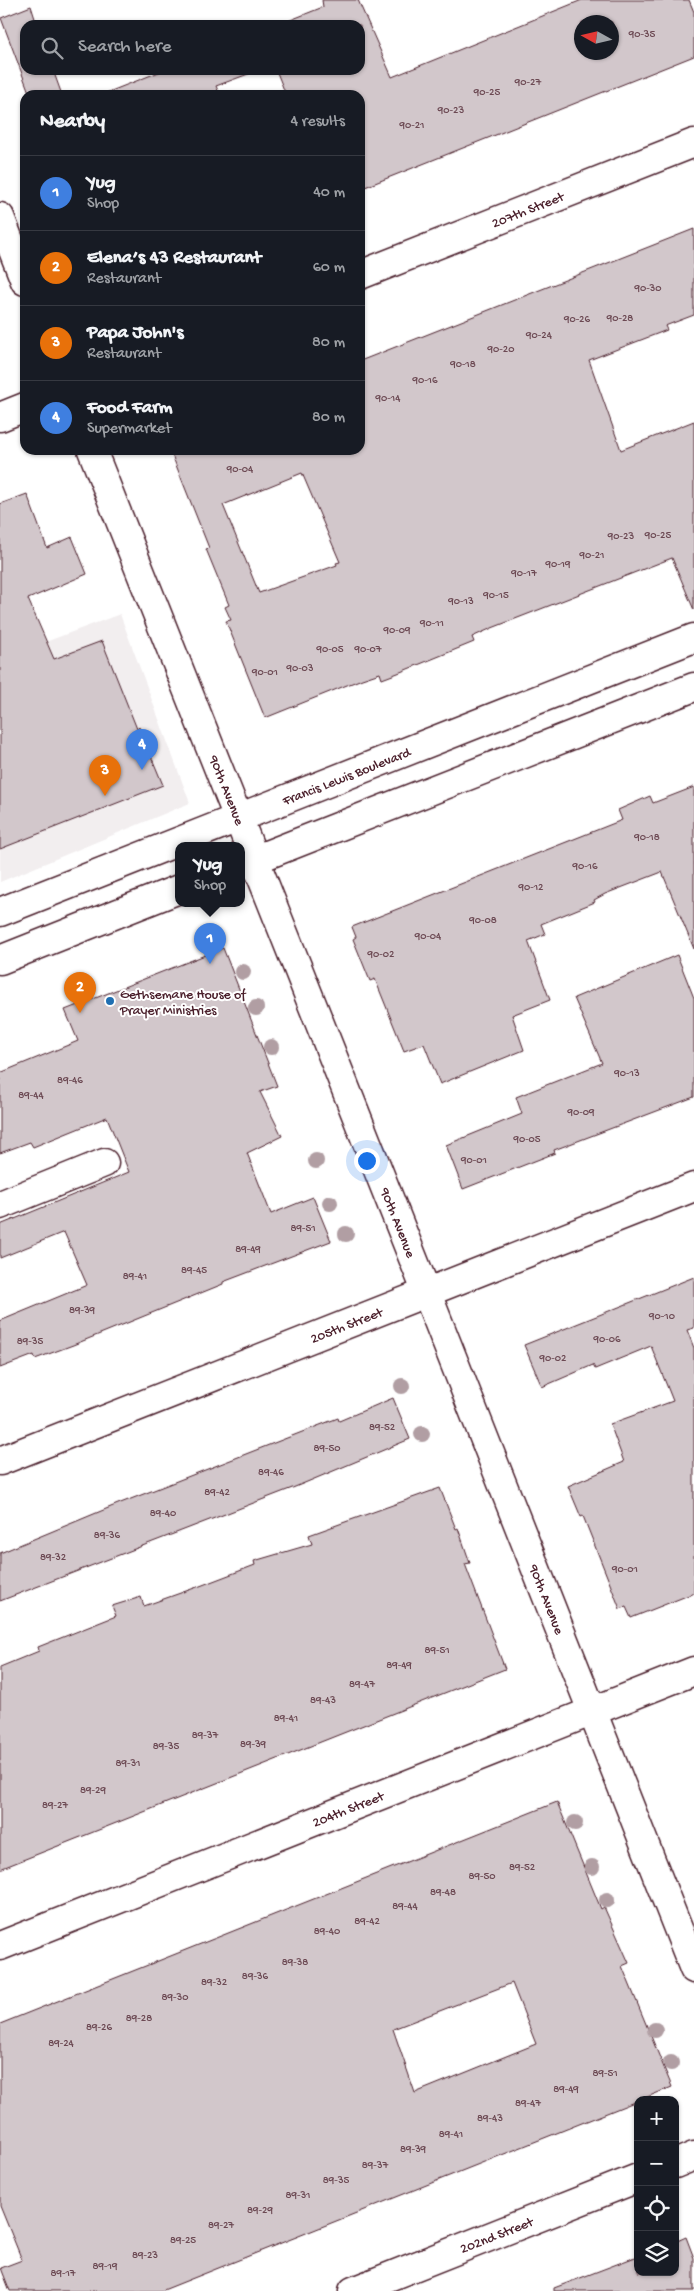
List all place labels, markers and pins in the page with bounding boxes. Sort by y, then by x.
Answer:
pin: 4 [126,729,158,770]
pin: 3 [89,755,121,796]
pin: 1 [194,923,226,964]
pin: 2 [64,972,96,1013]
place label: Gethsemane House of Prayer Ministries [119,987,247,1020]
marker: Gethsemane House of Prayer Ministries [104,995,116,1007]

